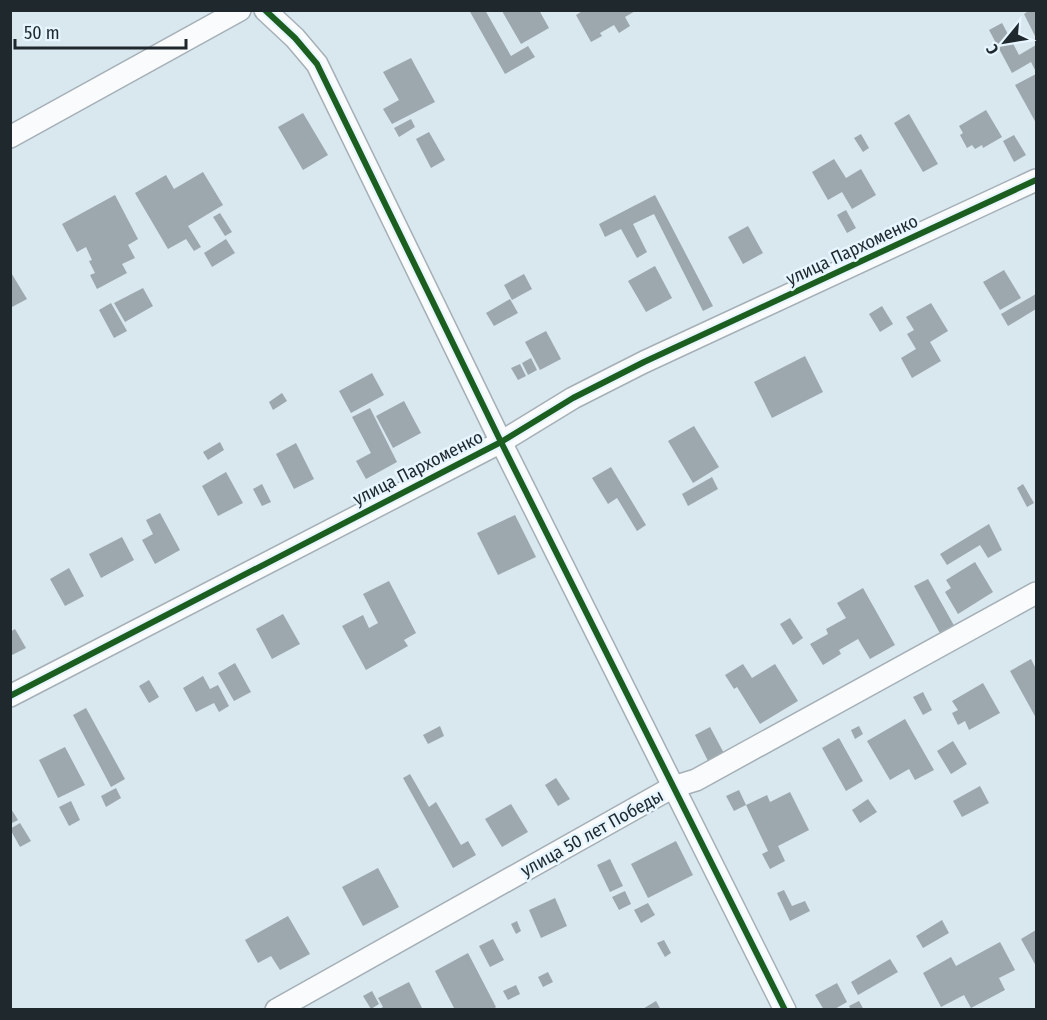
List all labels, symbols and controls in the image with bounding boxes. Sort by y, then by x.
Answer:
scale bar [15,12,186,50]
north arrow [975,12,1035,72]
text: 50 m [24,22,60,44]
text: С [982,40,1003,58]
street label: улица Пархоменко [783,210,921,290]
street label: улица Пархоменко [349,426,487,510]
street label: улица 50 лет Победы [517,785,667,881]

